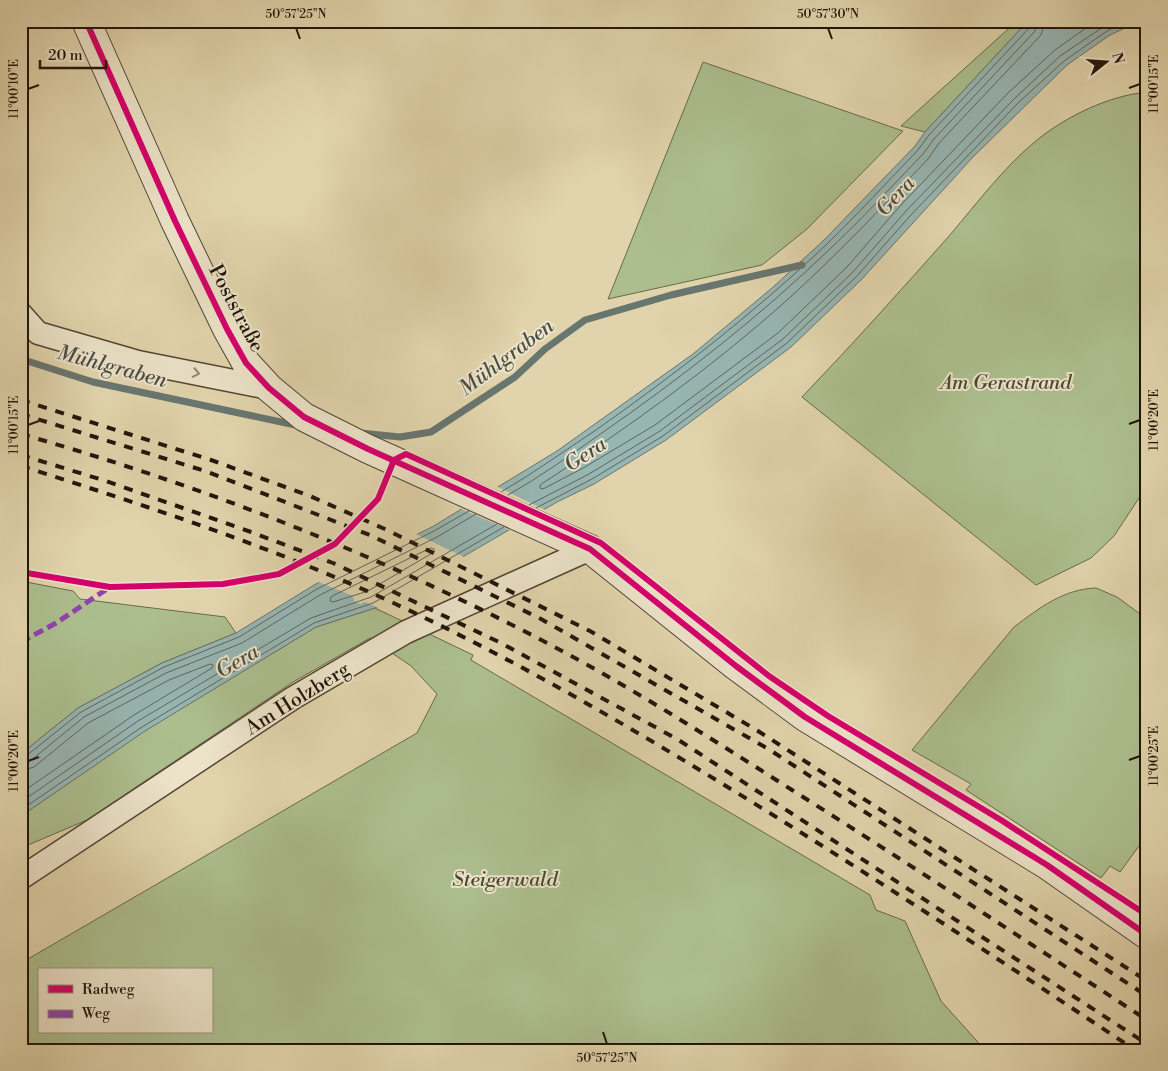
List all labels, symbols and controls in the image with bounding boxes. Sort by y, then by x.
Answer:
text: 50°57'25"N [266,7,327,22]
text: 50°57'30"N [797,7,859,22]
scale bar [40,38,106,70]
north arrow [1080,38,1130,88]
text: 20 m [48,46,83,65]
text: N [1107,51,1128,66]
text: 11°00'15"E [1147,55,1162,113]
text: 11°00'10"E [7,59,22,119]
water label: Gera [871,171,921,222]
street label: Poststraße [202,261,269,357]
water label: Mühlgraben [454,313,560,402]
water label: Mühlgraben [54,340,170,394]
one-way arrow [192,368,201,378]
park label: Am Gerastrand [939,371,1072,396]
text: 11°00'20"E [1147,389,1162,451]
text: 11°00'15"E [7,396,22,454]
water label: Gera [559,431,612,478]
water label: Gera [211,639,264,684]
street label: Am Holzberg [240,657,355,742]
text: 11°00'25"E [1147,726,1162,786]
text: 11°00'20"E [7,730,22,792]
park label: Steigerwald [452,868,558,893]
legend [38,968,212,1034]
text: Radweg [82,980,135,999]
text: Weg [81,1004,110,1023]
text: 50°57'25"N [577,1051,638,1066]

